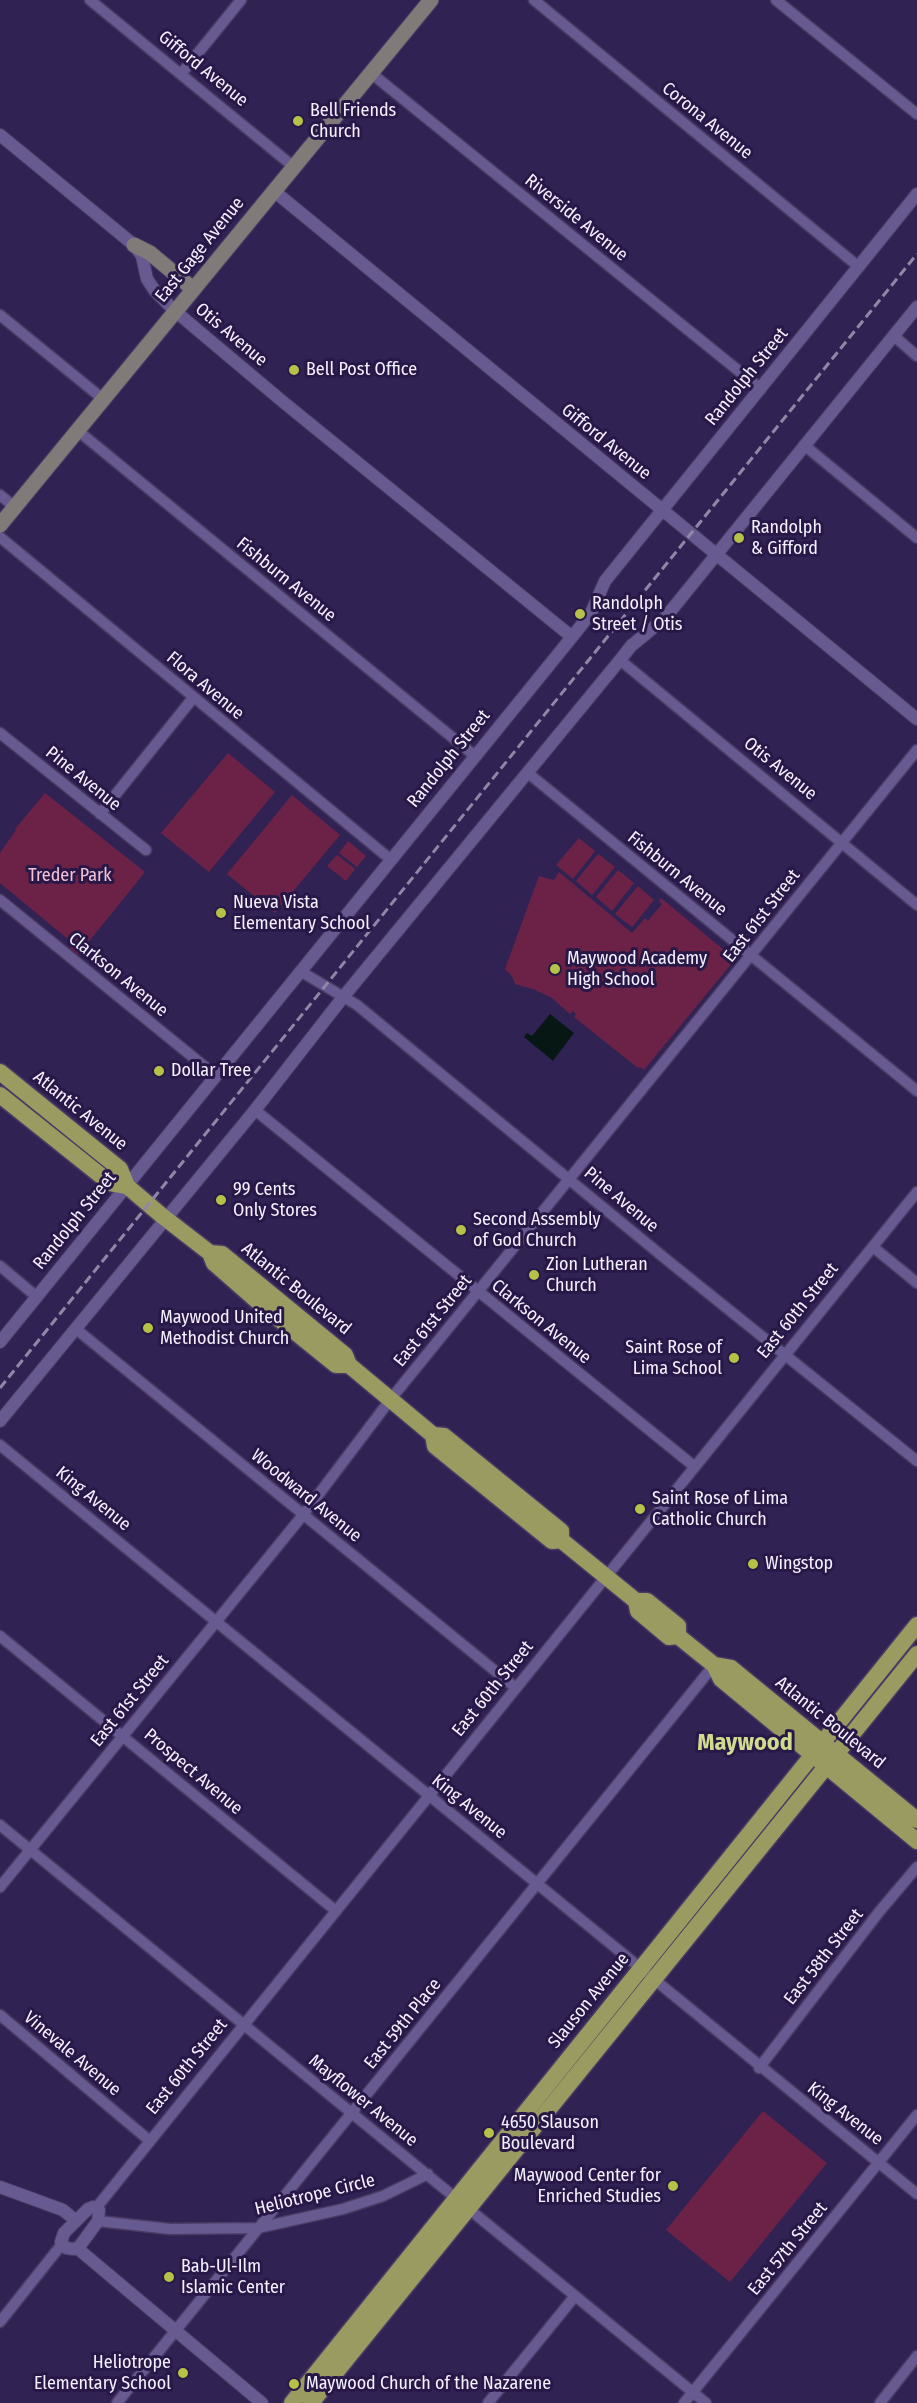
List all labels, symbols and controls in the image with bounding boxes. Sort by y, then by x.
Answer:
street label: Gifford Avenue [154,26,252,112]
street label: Corona Avenue [657,78,757,164]
place label: Bell Friends Church [310,100,396,142]
marker: Bell Friends Church [291,114,305,128]
street label: Riverside Avenue [520,170,632,266]
street label: East Gage Avenue [151,193,249,307]
street label: Otis Avenue [190,299,272,371]
street label: Randolph Street [701,324,793,430]
place label: Bell Post Office [306,359,417,381]
marker: Bell Post Office [287,363,301,377]
street label: Gifford Avenue [557,399,655,485]
place label: Randolph & Gifford [751,517,822,560]
marker: Randolph & Gifford [732,531,746,545]
street label: Fishburn Avenue [232,533,340,627]
place label: Randolph Street / Otis [592,593,683,636]
marker: Randolph Street / Otis [573,607,587,621]
street label: Flora Avenue [162,647,248,725]
street label: Randolph Street [403,706,495,812]
street label: Otis Avenue [739,733,821,805]
street label: Pine Avenue [41,742,125,816]
street label: Fishburn Avenue [623,827,731,921]
park label: Treder Park [28,865,112,887]
street label: East 61st Street [719,865,805,967]
place label: Nueva Vista Elementary School [233,892,370,934]
marker: Nueva Vista Elementary School [214,906,228,920]
street label: Clarkson Avenue [64,928,172,1022]
place label: Maywood Academy High School [567,948,707,990]
marker: Maywood Academy High School [548,962,562,976]
place label: Dollar Tree [171,1060,251,1082]
marker: Dollar Tree [152,1064,166,1078]
street label: Atlantic Avenue [29,1067,131,1155]
street label: Pine Avenue [579,1163,663,1237]
street label: Randolph Street [29,1168,121,1274]
place label: 99 Cents Only Stores [233,1179,317,1222]
marker: 99 Cents Only Stores [214,1193,228,1207]
place label: Second Assembly of God Church [473,1209,601,1252]
marker: Second Assembly of God Church [454,1223,468,1237]
street label: Atlantic Boulevard [237,1238,355,1340]
place label: Zion Lutheran Church [546,1254,648,1296]
street label: East 60th Street [753,1259,843,1363]
marker: Zion Lutheran Church [527,1268,541,1282]
street label: East 61st Street [389,1271,477,1371]
street label: Clarkson Avenue [487,1275,595,1369]
place label: Maywood United Methodist Church [160,1307,289,1350]
marker: Maywood United Methodist Church [141,1321,155,1335]
place label: Saint Rose of Lima School [625,1337,722,1380]
marker: Saint Rose of Lima School [727,1351,741,1365]
street label: Woodward Avenue [246,1445,366,1547]
street label: King Avenue [51,1462,135,1536]
place label: Saint Rose of Lima Catholic Church [652,1488,788,1530]
marker: Saint Rose of Lima Catholic Church [633,1502,647,1516]
place label: Wingstop [765,1553,833,1575]
marker: Wingstop [746,1557,760,1571]
street label: East 60th Street [448,1637,538,1741]
street label: East 61st Street [86,1651,174,1751]
street label: Atlantic Boulevard [771,1672,889,1774]
street label: Prospect Avenue [139,1724,247,1820]
district label: Maywood [697,1729,793,1757]
street label: King Avenue [427,1770,511,1844]
street label: East 58th Street [780,1905,868,2009]
street label: Slauson Avenue [544,1949,634,2053]
street label: East 59th Place [360,1974,446,2074]
street label: Vinevale Avenue [19,2007,125,2101]
street label: East 60th Street [142,2015,232,2119]
street label: Mayflower Avenue [304,2050,422,2152]
street label: King Avenue [803,2078,887,2150]
place label: 4650 Slauson Boulevard [501,2112,599,2154]
marker: 4650 Slauson Boulevard [482,2126,496,2140]
place label: Maywood Center for Enriched Studies [514,2165,661,2208]
street label: Heliotrope Circle [253,2170,377,2220]
marker: Maywood Center for Enriched Studies [666,2179,680,2193]
street label: East 57th Street [744,2198,832,2300]
place label: Bab-Ul-Ilm Islamic Center [181,2256,285,2298]
marker: Bab-Ul-Ilm Islamic Center [162,2270,176,2284]
place label: Heliotrope Elementary School [34,2352,171,2394]
marker: Heliotrope Elementary School [176,2366,190,2380]
place label: Maywood Church of the Nazarene [306,2373,551,2395]
marker: Maywood Church of the Nazarene [287,2377,301,2391]

